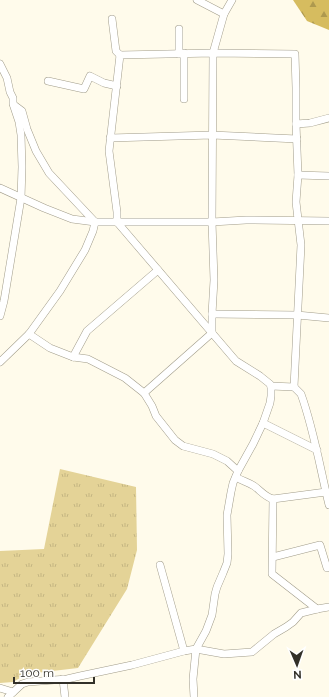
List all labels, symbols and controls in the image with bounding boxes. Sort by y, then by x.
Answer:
north arrow [277,645,317,685]
scale bar [14,659,94,685]
text: 100 m [20,666,54,680]
text: N [293,668,302,681]

